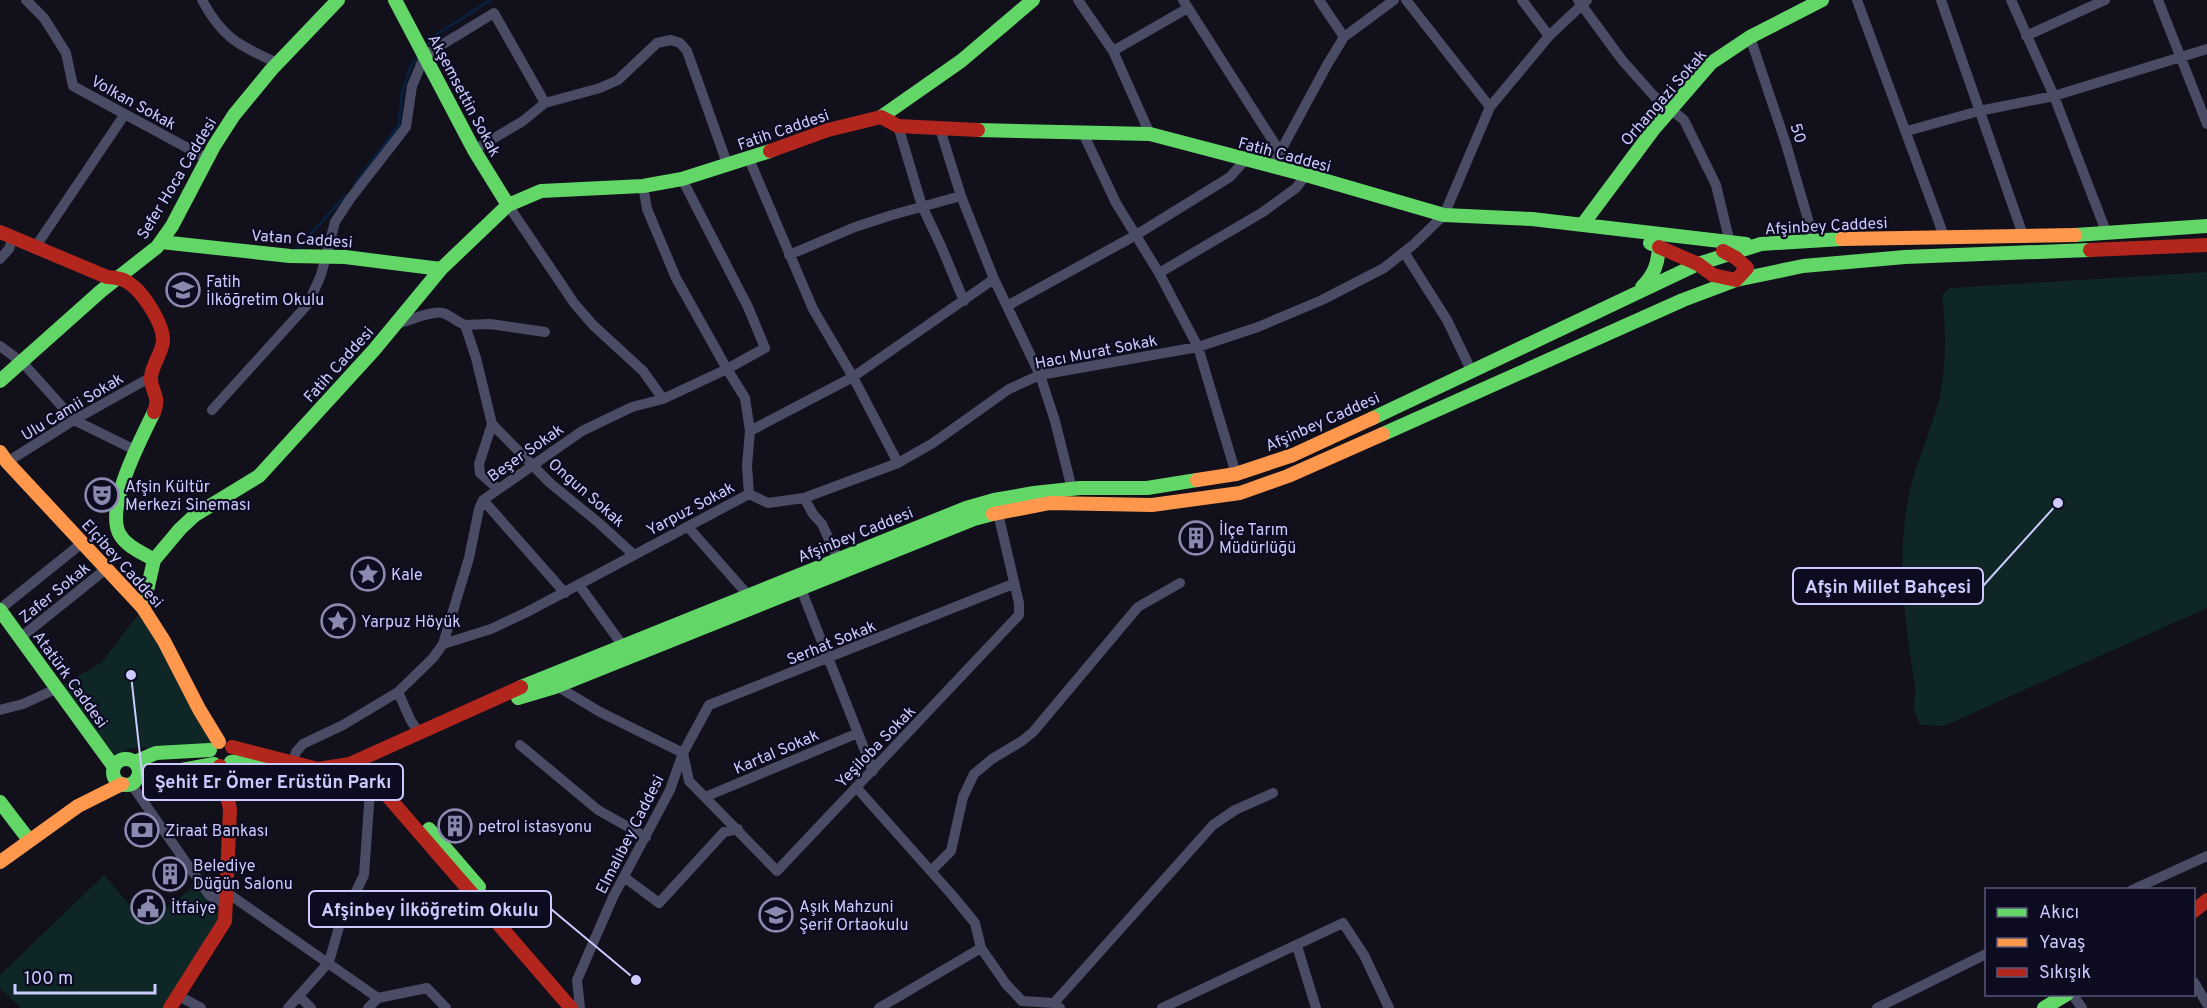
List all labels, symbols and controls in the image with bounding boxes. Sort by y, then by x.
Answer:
street label: Akşemsettin Sokak [422,31,504,161]
street label: Orhangazi Sokak [1617,46,1712,151]
street label: Volkan Sokak [87,72,179,135]
street label: Fatih Caddesi [735,106,832,156]
street label: Sefer Hoca Caddesi [133,114,222,244]
street label: 50 [1785,121,1810,146]
street label: Fatih Caddesi [1236,134,1333,178]
street label: Afşinbey Caddesi [1764,214,1888,240]
street label: Vatan Caddesi [250,226,353,254]
school or university icon: Fatih İlköğretim Okulu [165,272,201,308]
place label: Fatih İlköğretim Okulu [206,273,324,311]
street label: Fatih Caddesi [300,323,379,408]
street label: Hacı Murat Sokak [1033,331,1159,375]
street label: Ulu Camii Sokak [18,369,128,446]
street label: Afşinbey Caddesi [1263,389,1383,457]
street label: Beşer Sokak [484,420,568,487]
street label: Ongun Sokak [543,455,628,532]
theatre icon: Afşin Kültür Merkezi Sineması [84,477,120,513]
place label: Afşin Kültür Merkezi Sineması [125,478,250,516]
street label: Yarpuz Sokak [643,478,738,541]
street label: Afşinbey Caddesi [795,504,917,568]
street label: Elçibey Caddesi [76,516,167,613]
building icon: İlçe Tarım Müdürlüğü [1178,520,1214,556]
place label: İlçe Tarım Müdürlüğü [1219,520,1296,559]
place icon: Kale [350,556,386,592]
street label: Zafer Sokak [16,559,95,628]
place label: Kale [391,566,423,586]
callout: Afşin Millet Bahçesi [1793,568,1983,604]
text: Afşin Millet Bahçesi [1805,577,1971,600]
place icon: Yarpuz Höyük [320,603,356,639]
place label: Yarpuz Höyük [361,613,461,633]
street label: Serhat Sokak [784,617,879,671]
street label: Atatürk Caddesi [27,628,111,733]
street label: Yeşiloba Sokak [832,702,921,793]
street label: Kartal Sokak [731,726,823,780]
callout: Şehit Er Ömer Erüstün Parkı [143,764,403,800]
text: Şehit Er Ömer Erüstün Parkı [155,770,391,795]
street label: Elmalıbey Caddesi [592,772,669,898]
building icon: petrol istasyonu [437,808,473,844]
bank icon: Ziraat Bankası [124,812,160,848]
place label: petrol istasyonu [478,818,592,838]
place label: Ziraat Bankası [165,822,268,842]
building icon: Belediye Düğün Salonu [152,856,188,892]
place label: Belediye Düğün Salonu [193,857,293,895]
legend [1985,888,2195,996]
public building icon: İtfaiye [130,889,166,925]
callout: Afşinbey İlköğretim Okulu [309,891,551,927]
school or university icon: Aşık Mahzuni Şerif Ortaokulu [758,897,794,933]
place label: İtfaiye [171,898,216,919]
text: Afşinbey İlköğretim Okulu [321,898,539,923]
place label: Aşık Mahzuni Şerif Ortaokulu [799,898,909,936]
text: Akıcı [2039,902,2079,925]
text: Yavaş [2039,932,2085,955]
scale bar [15,957,154,995]
text: Sıkışık [2039,962,2091,985]
text: 100 m [24,968,73,991]

